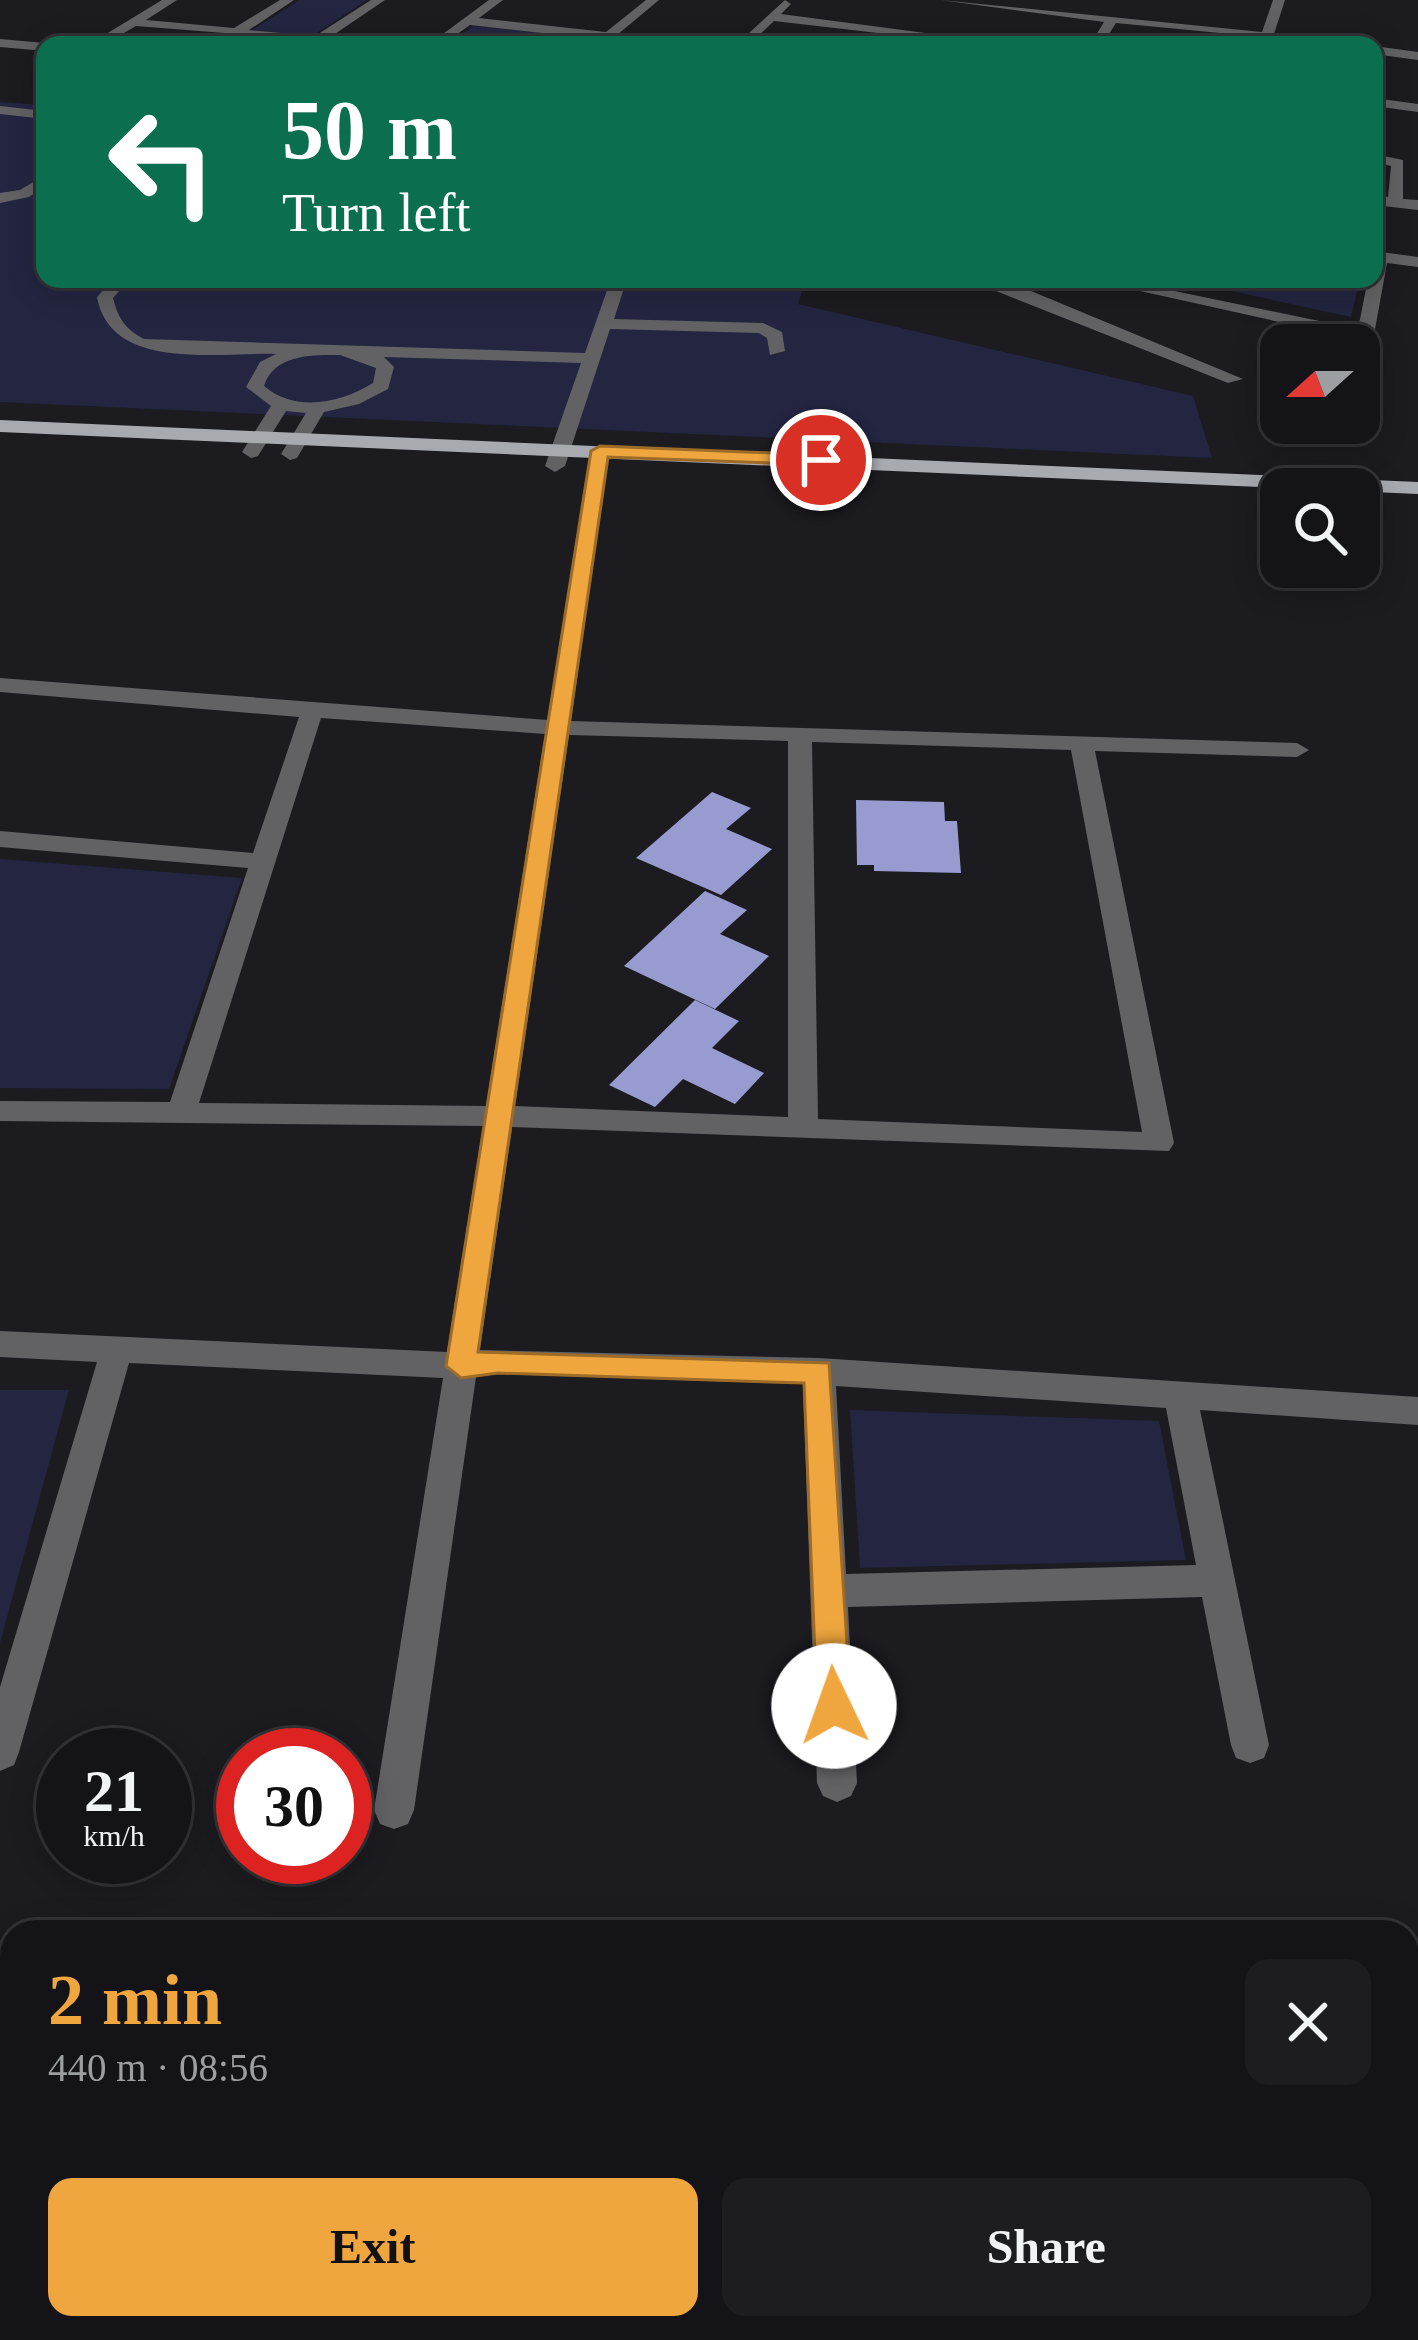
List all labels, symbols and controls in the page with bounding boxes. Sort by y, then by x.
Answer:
icon: left [84,84,240,240]
text: 50 m [282,84,457,177]
text: Turn left [282,183,471,243]
north arrow [1260,324,1380,444]
map controls [1260,324,1380,588]
pin [770,409,872,511]
icon: arrive [788,427,854,493]
button: search [1260,468,1380,588]
position arrow [771,1643,897,1769]
speed limit sign: 30 [216,1728,372,1884]
text: 21 [84,1758,144,1824]
text: km/h [83,1819,145,1852]
button: close [1245,1959,1371,2085]
text: 2 min [48,1960,222,2040]
text: 440 m · 08:56 [48,2046,268,2089]
button: Exit [48,2178,698,2316]
button: Share [722,2178,1371,2316]

